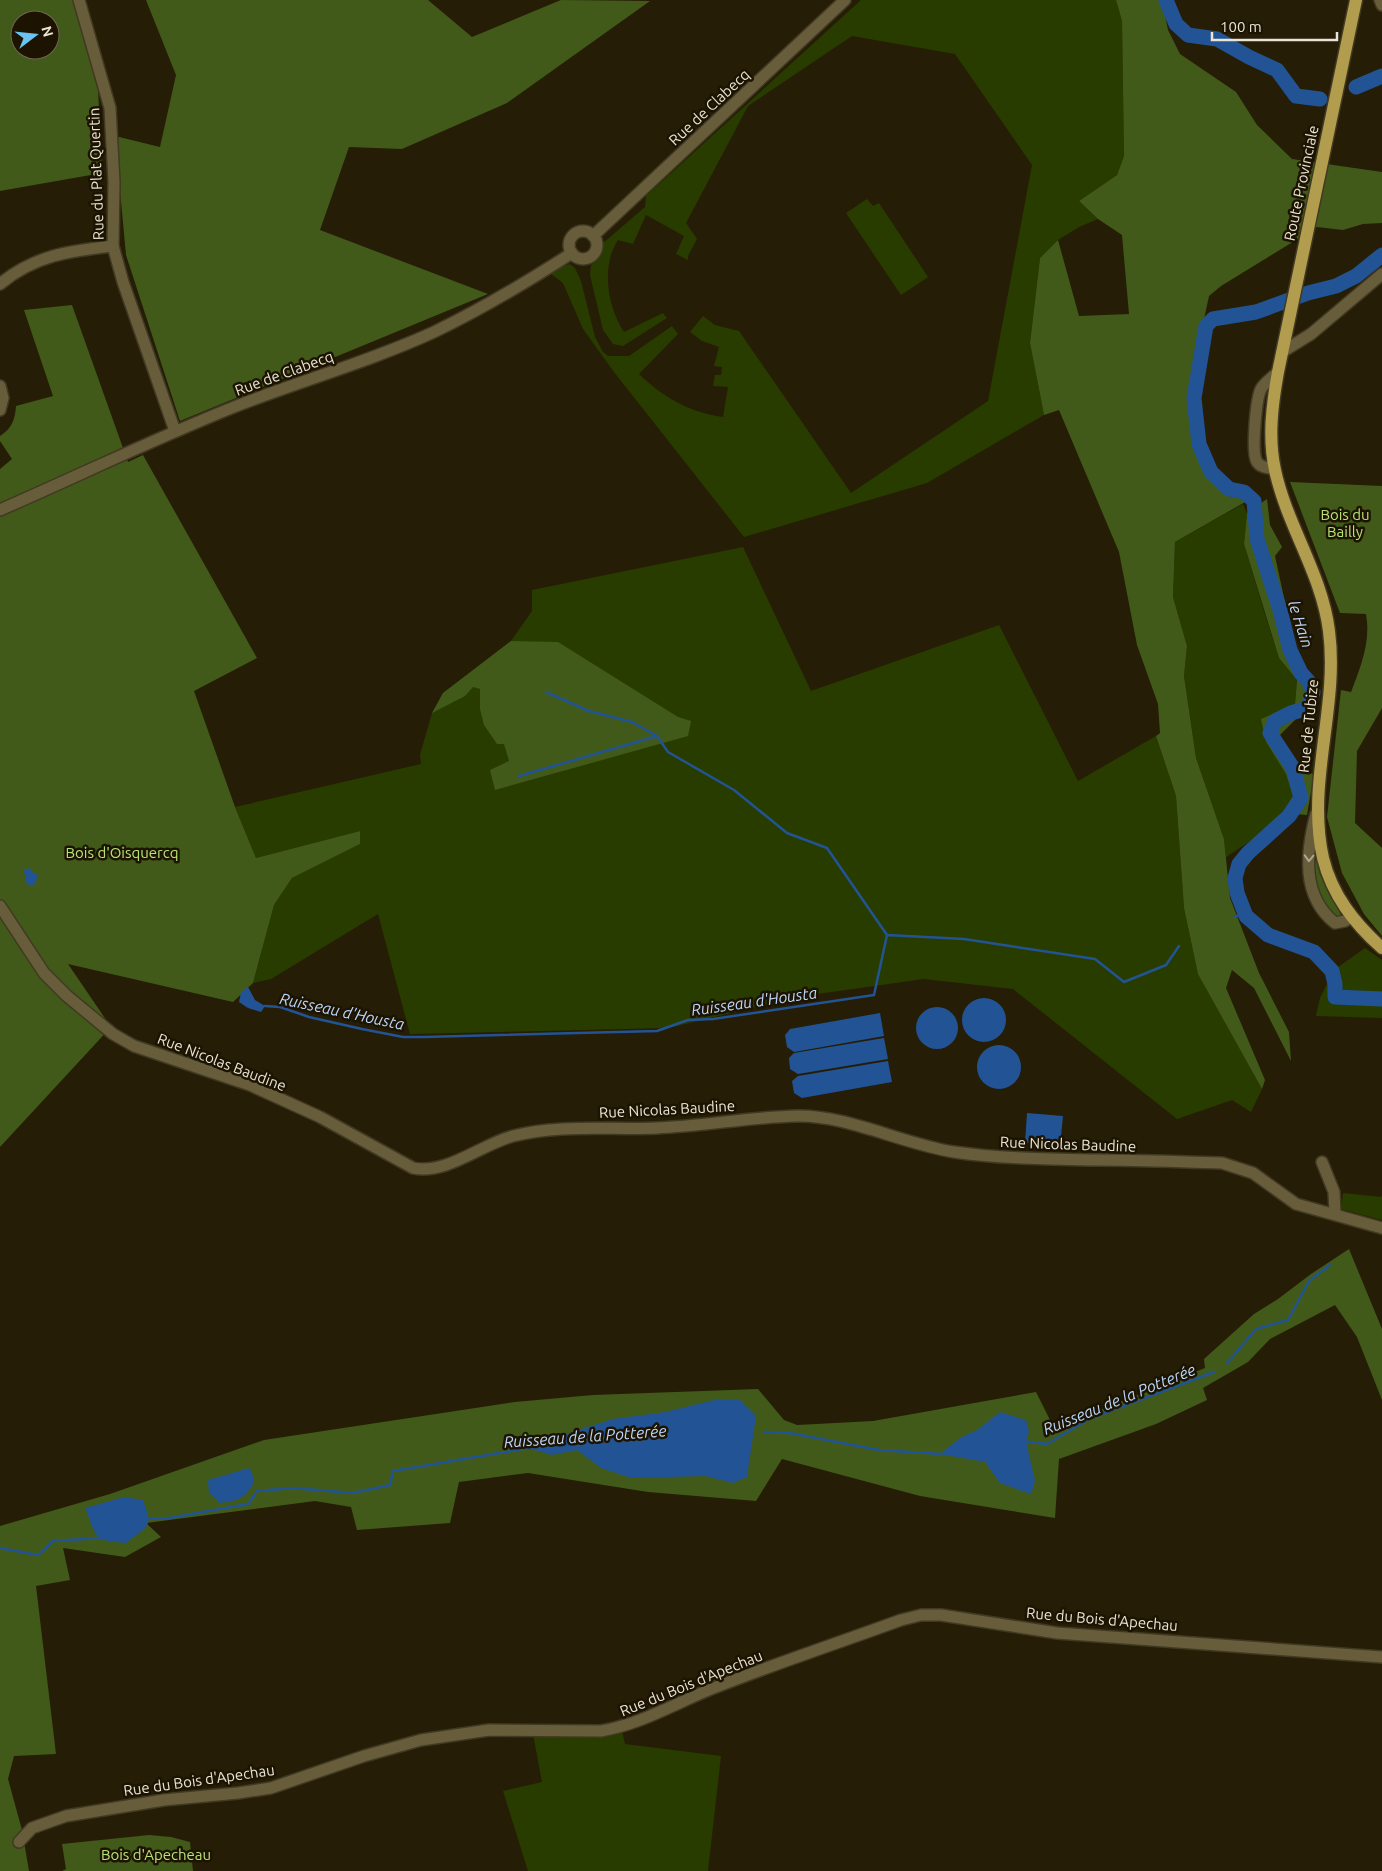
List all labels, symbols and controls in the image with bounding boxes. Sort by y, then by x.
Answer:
north arrow [10,10,60,60]
scale bar [1212,10,1337,42]
text: 100 m [1220,18,1262,35]
text: N [38,24,57,39]
street label: Rue de Clabecq [665,65,753,149]
street label: Rue du Plat Quertin [85,107,107,241]
street label: Route Provinciale [1280,124,1322,242]
street label: Rue de Clabecq [232,347,336,399]
park label: Bois du Bailly [1320,506,1370,540]
water label: le Hain [1285,598,1317,650]
street label: Rue de Tubize [1295,678,1321,774]
park label: Bois d'Oisquercq [66,844,178,861]
one-way arrow [1304,854,1314,862]
water label: Ruisseau d'Housta [690,983,818,1019]
water label: Ruisseau d'Housta [278,989,406,1033]
street label: Rue Nicolas Baudine [155,1030,289,1094]
street label: Rue Nicolas Baudine [598,1097,736,1121]
street label: Rue Nicolas Baudine [1000,1133,1136,1155]
water label: Ruisseau de la Potterée [1040,1360,1198,1438]
water label: Ruisseau de la Potterée [503,1421,667,1451]
street label: Rue du Bois d'Apechau [1025,1604,1179,1634]
street label: Rue du Bois d'Apechau [617,1647,765,1719]
street label: Rue du Bois d'Apechau [122,1761,276,1799]
park label: Bois d'Apecheau [101,1846,211,1863]

